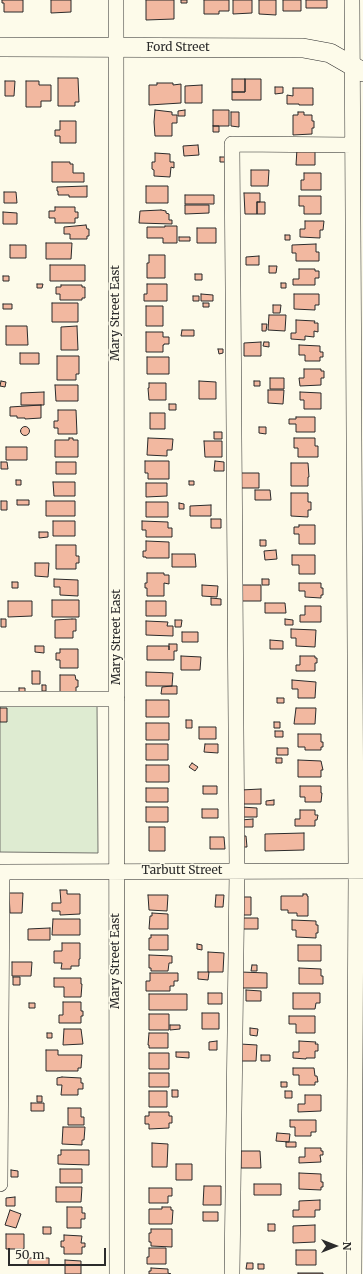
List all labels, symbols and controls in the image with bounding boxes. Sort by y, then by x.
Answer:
street label: Ford Street [146,41,210,55]
street label: Mary Street East [109,265,123,361]
street label: Mary Street East [110,589,124,685]
street label: Tarbutt Street [142,864,222,878]
street label: Mary Street East [109,913,123,1009]
north arrow [315,1226,355,1266]
scale bar [10,1240,108,1266]
text: N [340,1242,354,1250]
text: 50 m [15,1247,44,1262]

